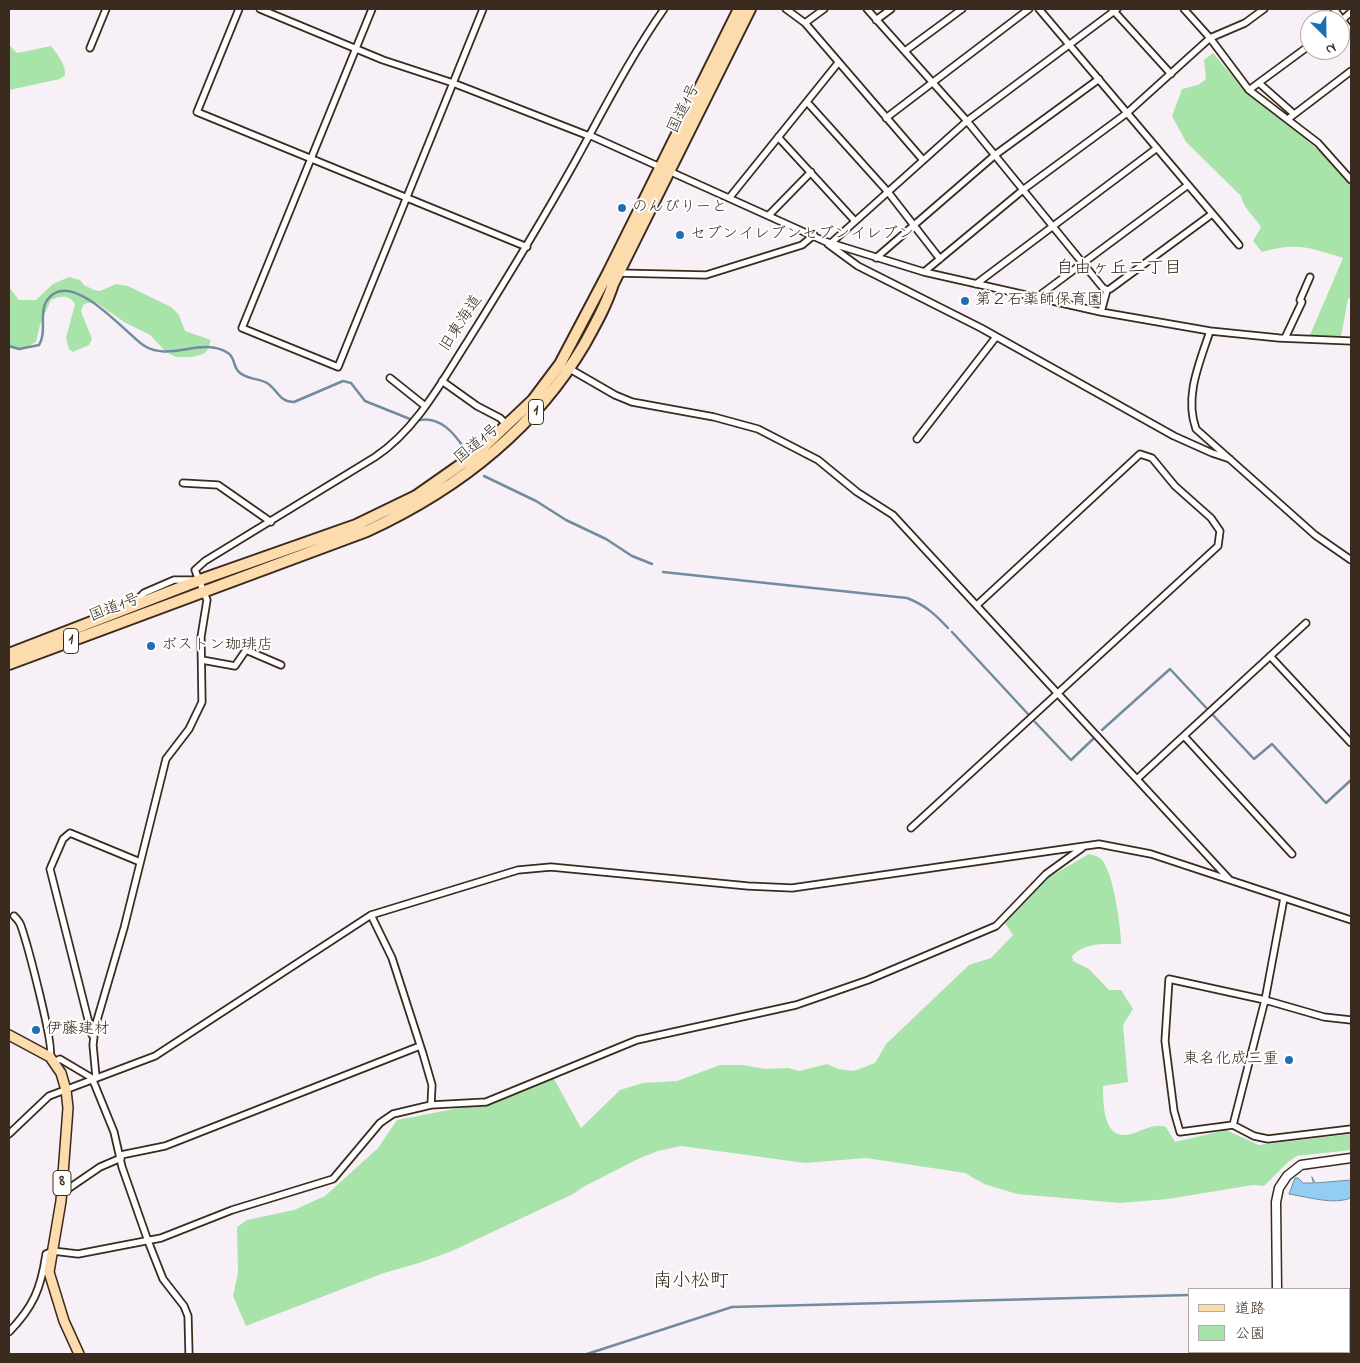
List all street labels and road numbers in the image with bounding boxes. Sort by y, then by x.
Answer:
street label: 国道1号 [665,81,705,137]
street label: 旧東海道 [437,292,487,356]
road number: 1 [528,400,544,424]
street label: 国道1号 [451,421,505,469]
street label: 国道1号 [87,591,143,627]
road number: 1 [64,628,78,654]
road number: 8 [53,1170,71,1196]

